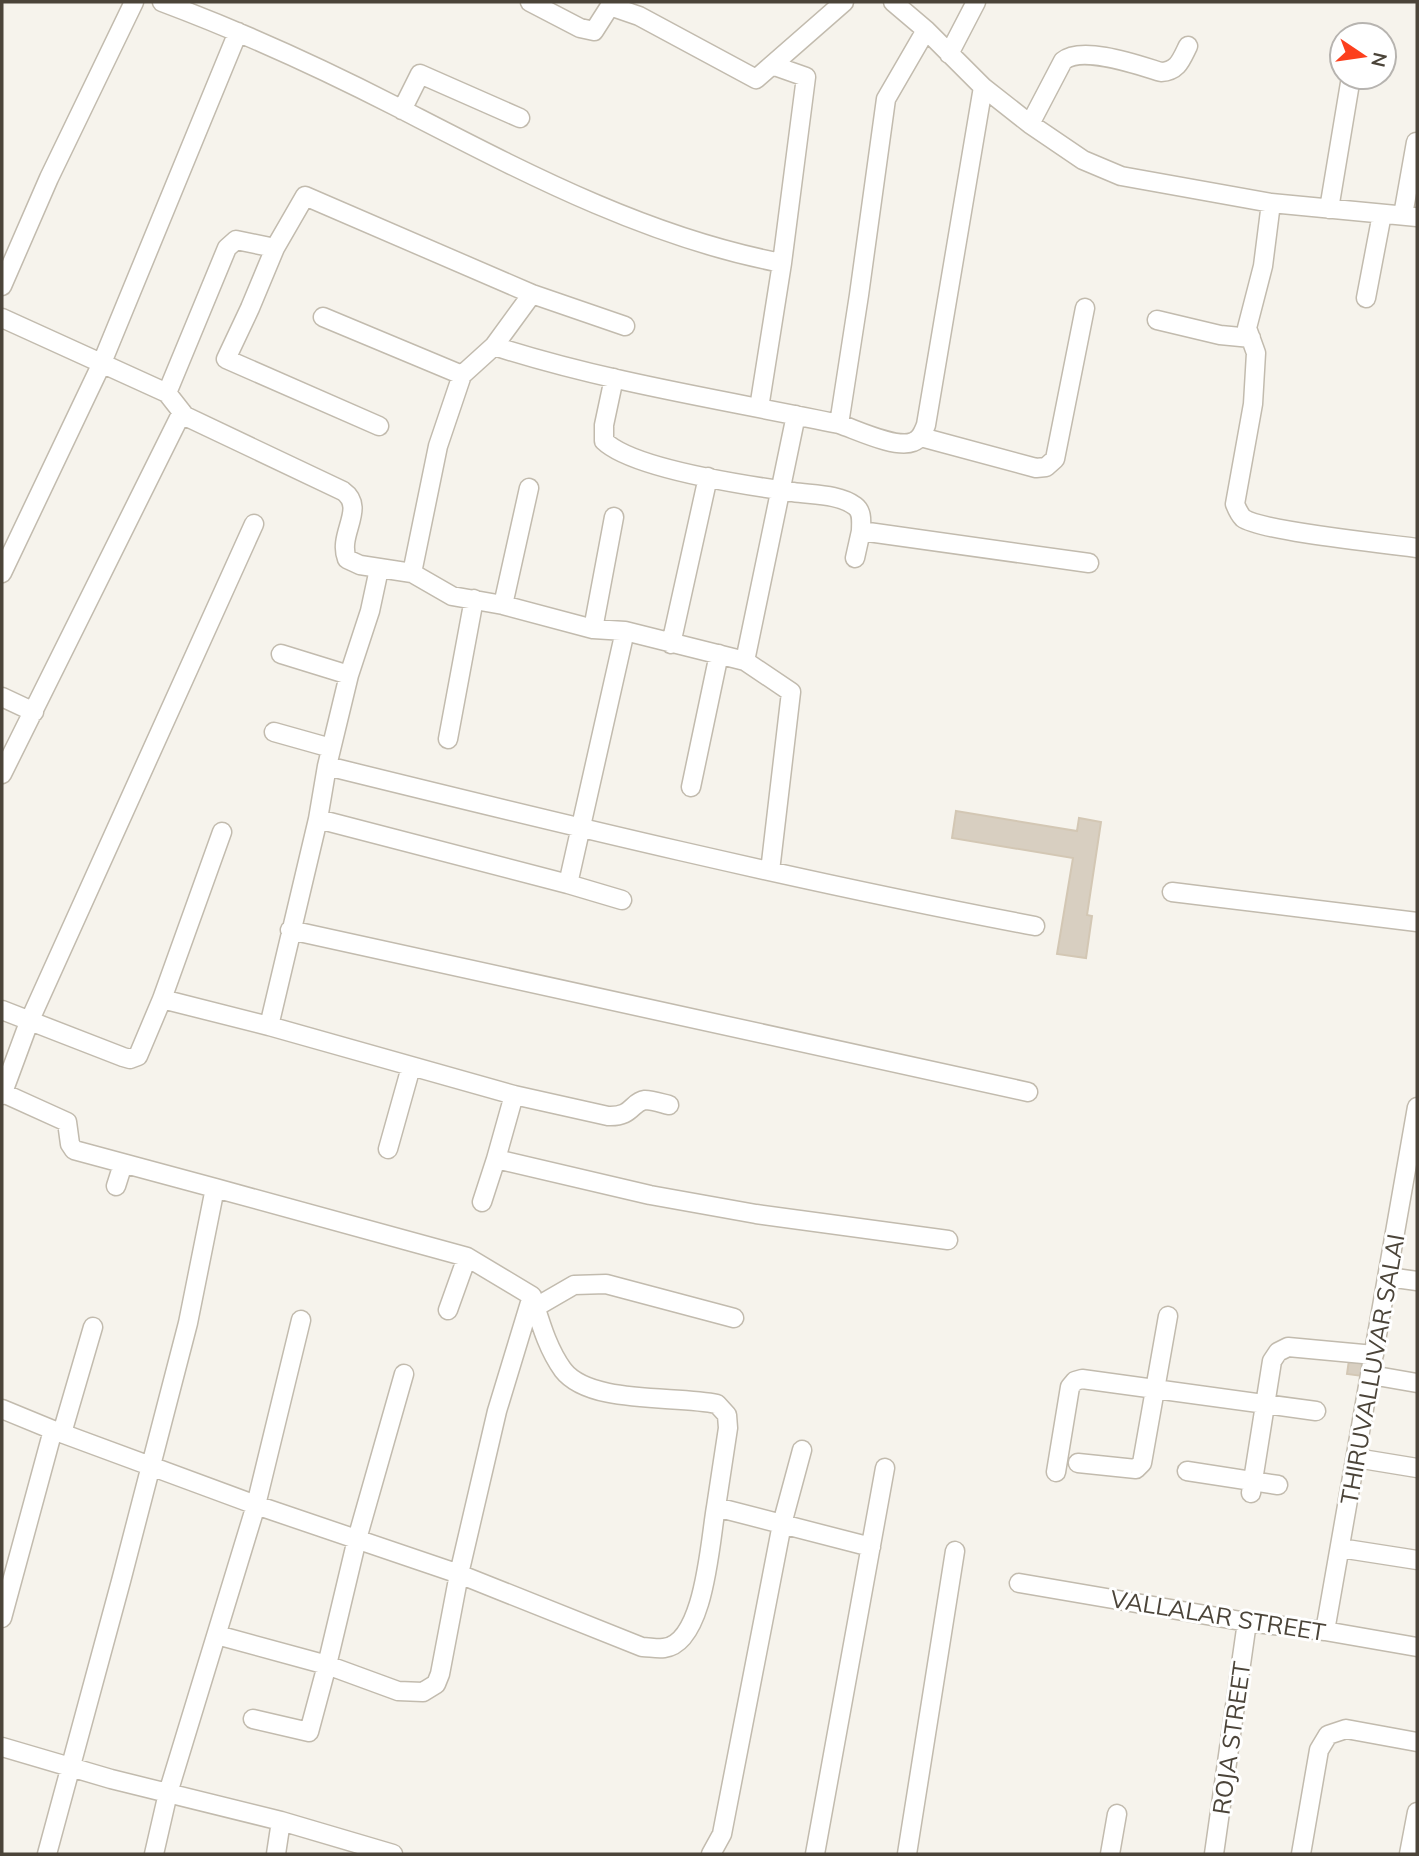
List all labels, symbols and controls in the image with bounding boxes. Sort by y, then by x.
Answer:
north arrow [1328,21,1398,91]
text: N [1366,50,1393,70]
street label: THIRUVALLUVAR SALAI [1333,1231,1411,1507]
street label: VALLALAR STREET [1108,1583,1328,1647]
street label: ROJA STREET [1205,1659,1257,1816]

